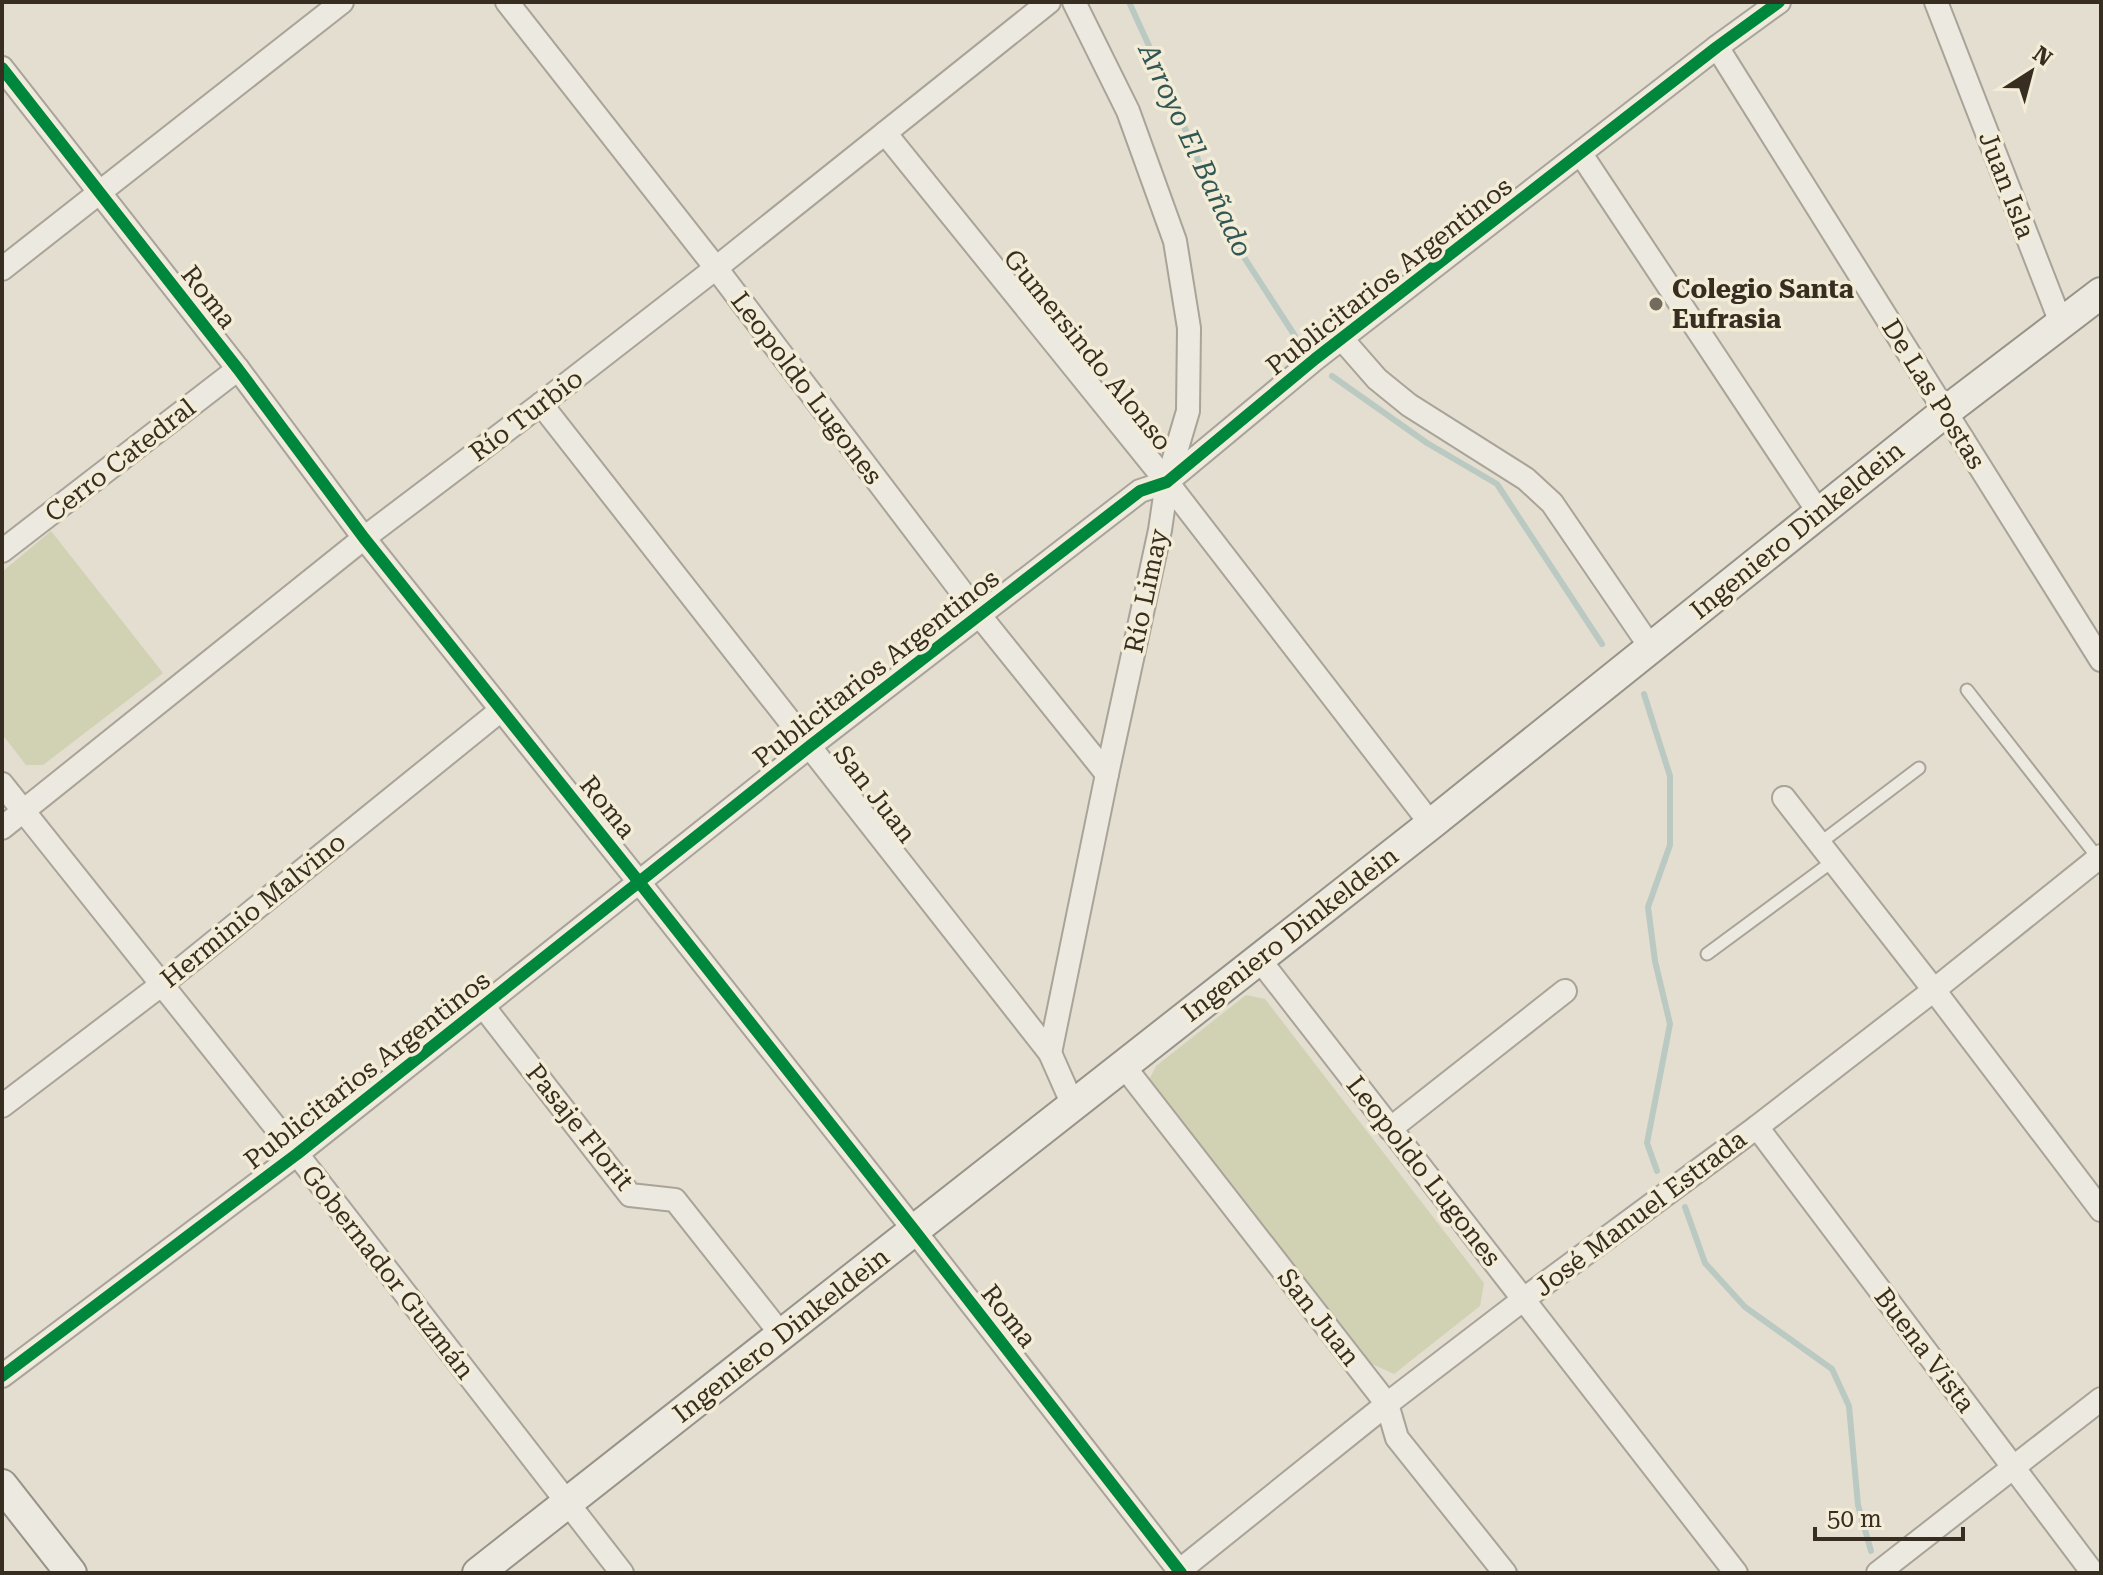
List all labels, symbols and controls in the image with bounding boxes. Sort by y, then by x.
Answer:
north arrow [1991,32,2071,112]
water label: Arroyo El Bañado [1131,37,1259,262]
text: N [2028,41,2057,71]
street label: Juan Isla [1973,127,2041,243]
street label: Publicitarios Argentinos [1260,171,1518,381]
street label: Gumersindo Alonso [998,243,1178,457]
street label: Roma [175,260,243,334]
place label: Colegio Santa Eufrasia [1672,274,1854,334]
street label: Leopoldo Lugones [725,286,889,490]
marker: Colegio Santa Eufrasia [1647,295,1665,313]
street label: De Las Postas [1876,314,1992,474]
street label: Río Turbio [463,363,589,467]
street label: Cerro Catedral [39,392,201,528]
street label: Ingeniero Dinkeldein [1684,435,1910,625]
street label: Río Limay [1118,526,1174,656]
street label: Publicitarios Argentinos [747,563,1005,773]
street label: San Juan [828,739,922,849]
street label: Roma [574,770,642,844]
street label: Herminio Malvino [155,826,351,994]
street label: Ingeniero Dinkeldein [1176,840,1404,1028]
street label: Publicitarios Argentinos [238,965,496,1175]
street label: Pasaje Florit [520,1058,640,1196]
street label: Leopoldo Lugones [1341,1070,1507,1272]
street label: José Manuel Estrada [1528,1124,1752,1302]
street label: Gobernador Guzmán [295,1159,481,1385]
street label: Ingeniero Dinkeldein [667,1241,895,1429]
street label: San Juan [1272,1262,1366,1372]
street label: Roma [975,1279,1043,1353]
street label: Buena Vista [1869,1282,1981,1418]
scale bar [1815,1491,1963,1541]
text: 50 m [1827,1505,1882,1533]

